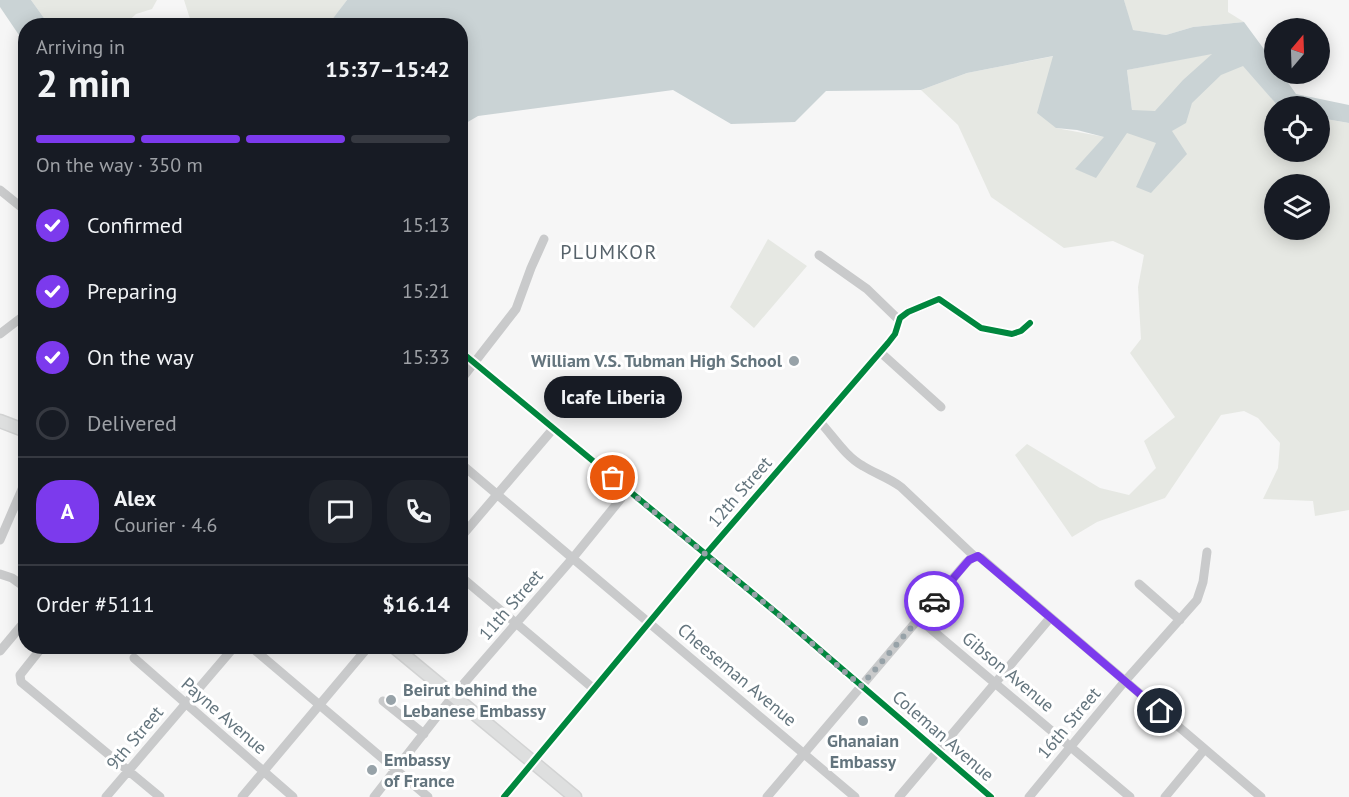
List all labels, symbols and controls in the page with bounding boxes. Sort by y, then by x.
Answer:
north arrow [1264,18,1330,84]
map controls [1264,18,1330,240]
text: Arriving in [36,34,125,60]
text: 15:37–15:42 [325,55,450,83]
text: 2 min [36,57,131,108]
button: locate [1264,96,1330,162]
text: On the way · 350 m [36,152,203,178]
button: layers [1264,174,1330,240]
icon: check [36,209,69,242]
text: Confirmed [87,211,183,239]
text: 15:13 [402,212,450,238]
district label: PLUMKOR [560,239,658,265]
icon: check [36,275,69,308]
text: Preparing [87,277,177,305]
text: 15:21 [402,278,450,304]
icon: check [36,341,69,374]
text: On the way [87,343,194,371]
text: 15:33 [402,344,450,370]
place label: William V.S. Tubman High School [531,349,783,372]
marker: William V.S. Tubman High School [787,354,801,368]
callout: Icafe Liberia [544,376,682,418]
text: Icafe Liberia [561,384,665,410]
text: Delivered [87,409,177,437]
pin [587,452,638,503]
street label: 12th Street [703,452,777,532]
icon: bag [596,461,629,494]
button: chat [309,480,372,543]
button: phone [387,480,450,543]
text: Alex [114,484,156,512]
text: A [61,497,74,525]
text: Courier · 4.6 [114,512,217,538]
street label: 11th Street [474,565,548,645]
courier [904,571,964,631]
icon: car [918,585,951,618]
text: Order #5111 [36,590,155,618]
text: $16.14 [382,590,450,618]
street label: Cheeseman Avenue [673,618,802,731]
street label: Gibson Avenue [958,626,1059,717]
street label: Payne Avenue [177,672,272,759]
place label: Beirut behind the Lebanese Embassy [403,678,546,722]
street label: 16th Street [1032,682,1105,763]
street label: Coleman Avenue [888,685,999,786]
pin [1134,685,1185,736]
marker: Beirut behind the Lebanese Embassy [384,693,398,707]
icon: home [1143,694,1176,727]
street label: 9th Street [101,701,168,774]
marker: Ghanaian Embassy [856,714,870,728]
place label: Ghanaian Embassy [827,729,899,773]
place label: Embassy of France [384,748,455,792]
marker: Embassy of France [365,763,379,777]

